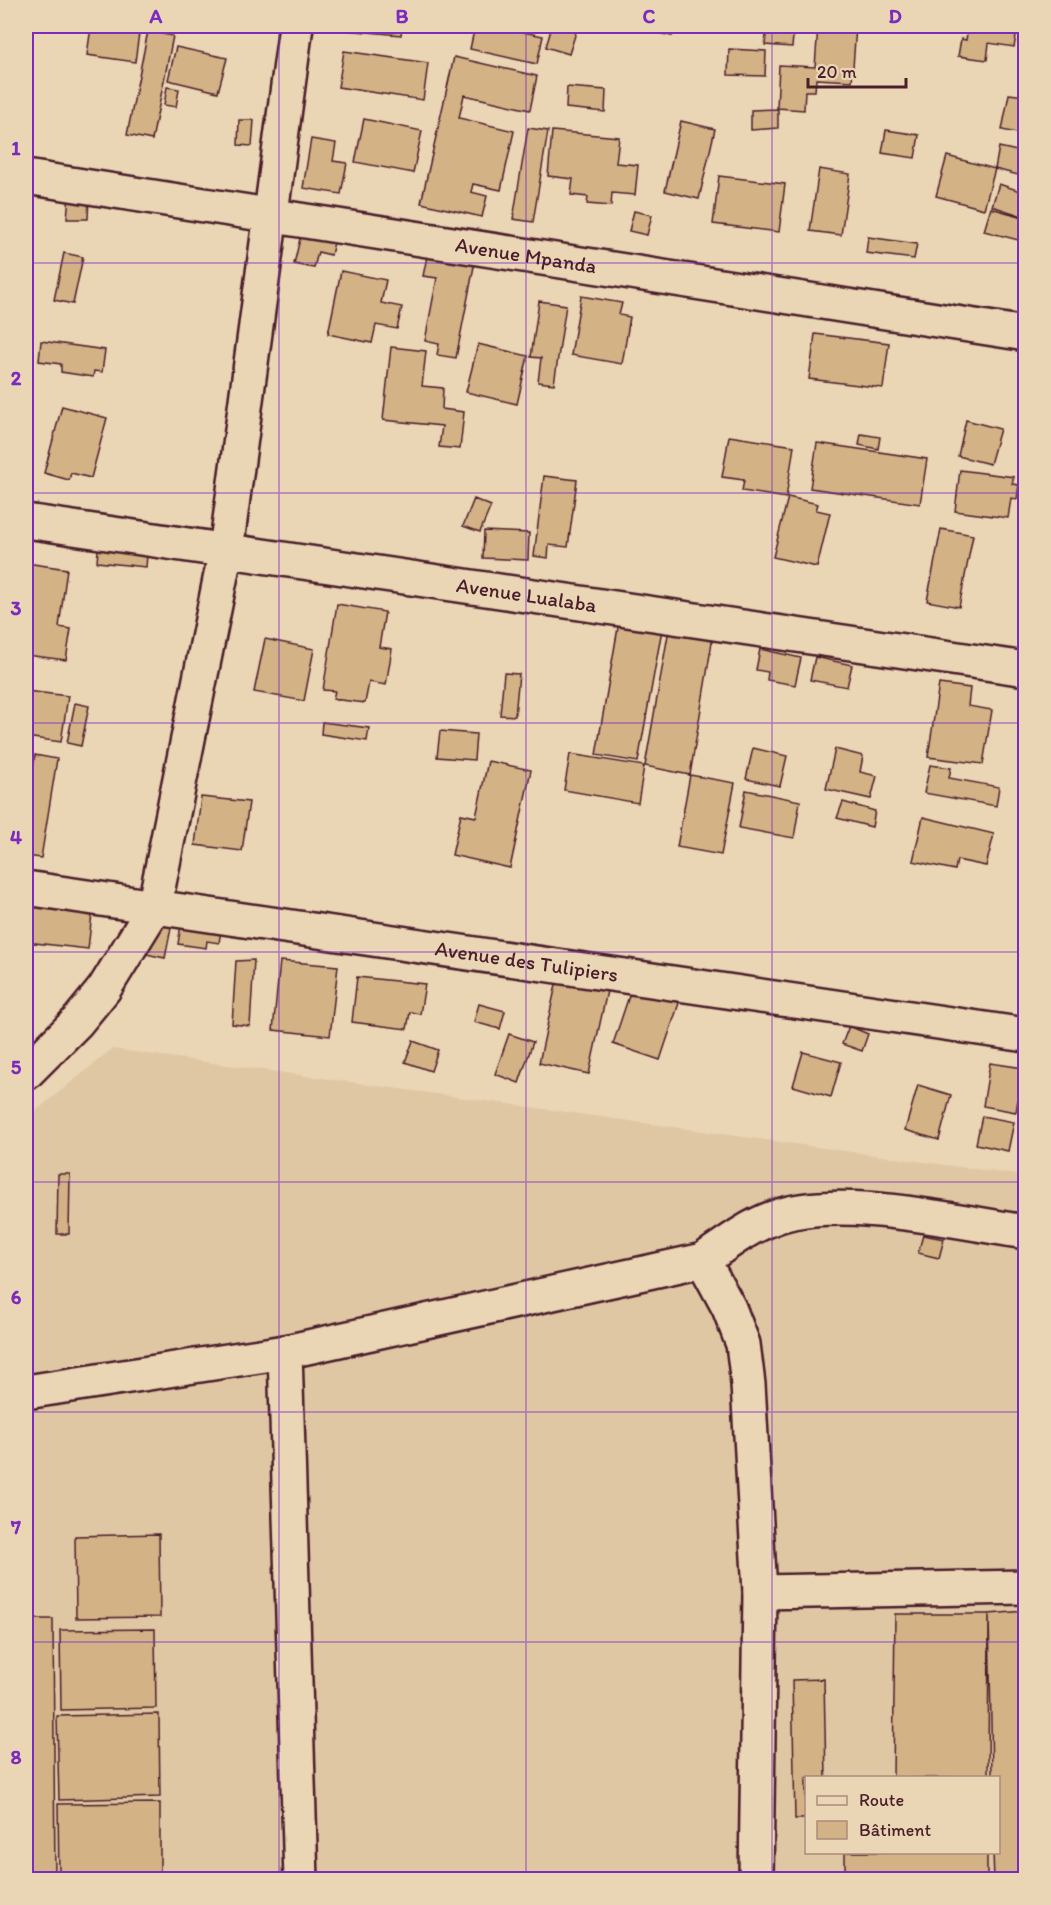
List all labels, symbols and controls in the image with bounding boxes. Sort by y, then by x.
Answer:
text: A [149,4,163,28]
text: B [396,4,409,28]
text: C [643,4,656,28]
text: D [888,4,902,28]
scale bar [808,51,906,89]
text: 20 m [817,61,857,83]
text: 1 [11,136,21,160]
street label: Avenue Mpanda [454,232,598,278]
text: 2 [11,366,22,390]
street label: Avenue Lualaba [455,572,599,617]
text: 3 [11,596,22,620]
text: 4 [10,825,22,849]
street label: Avenue des Tulipiers [433,935,620,987]
text: 5 [11,1055,22,1079]
text: 6 [11,1285,22,1309]
text: 7 [10,1515,21,1539]
text: 8 [11,1745,22,1769]
legend [805,1776,1000,1854]
text: Route [859,1789,904,1811]
text: Bâtiment [859,1819,932,1841]

